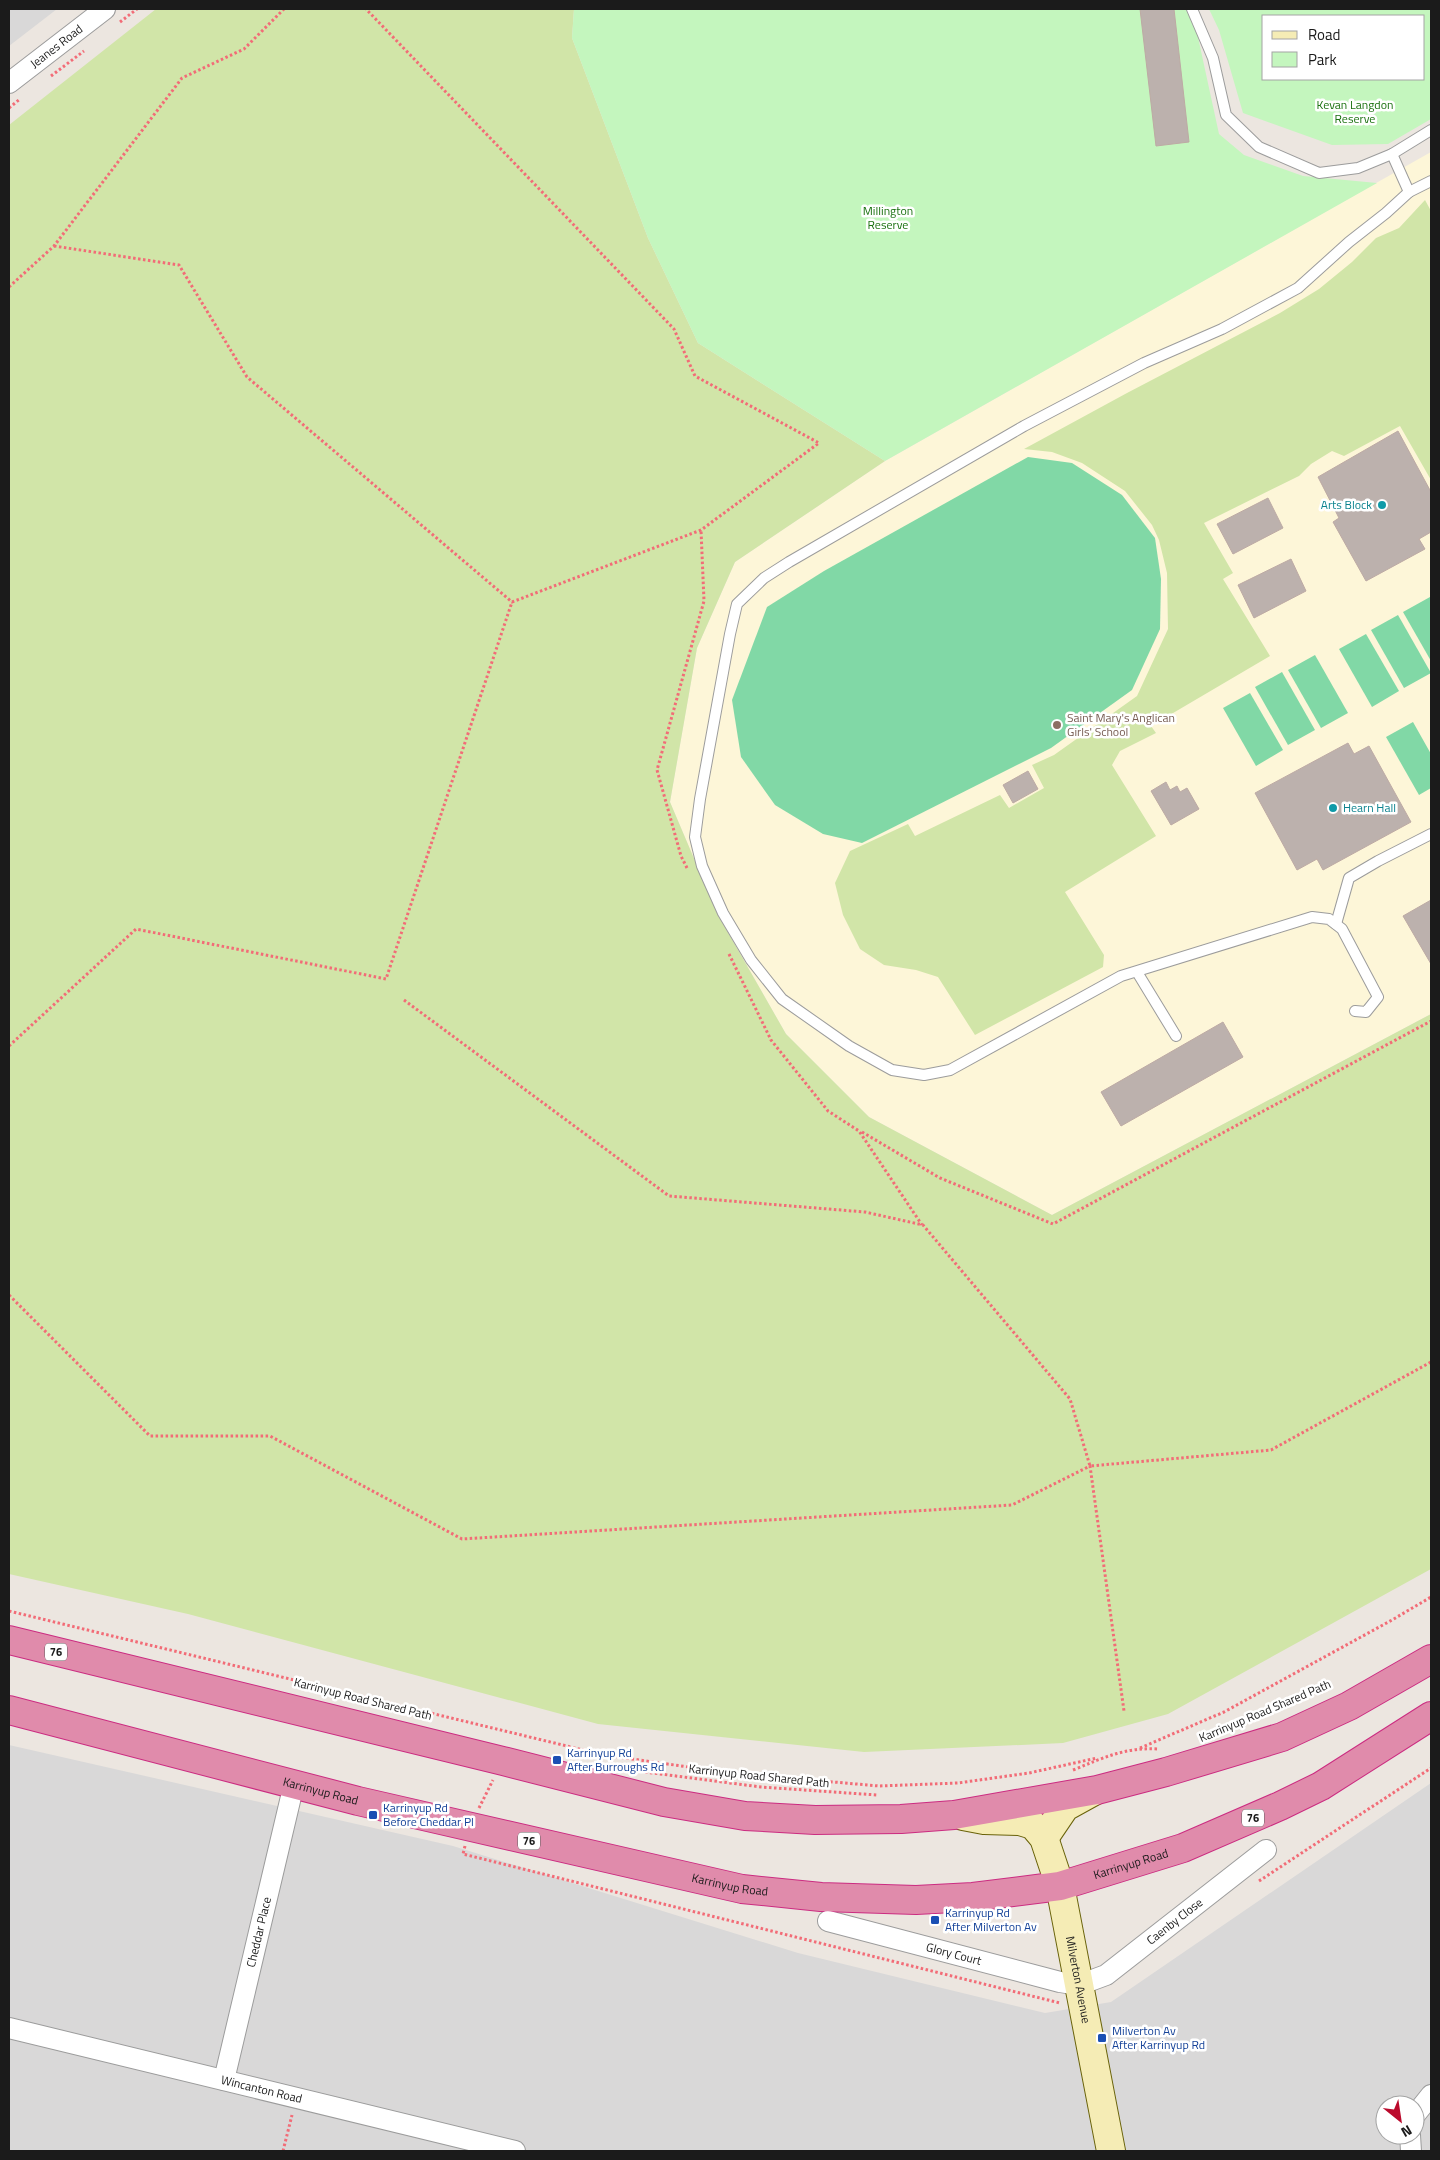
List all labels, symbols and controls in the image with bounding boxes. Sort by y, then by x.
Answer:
legend [1262,15,1425,80]
street label: Jeanes Road [26,19,87,73]
text: Road [1308,23,1340,46]
text: Park [1308,48,1337,71]
park label: Kevan Langdon Reserve [1317,95,1393,128]
park label: Millington Reserve [863,201,913,234]
place label: Arts Block [1321,495,1372,514]
marker: Arts Block [1376,499,1388,511]
place label: Saint Mary's Anglican Girls' School [1067,708,1175,741]
marker: Saint Mary's Anglican Girls' School [1051,719,1063,731]
place label: Hearn Hall [1343,798,1396,817]
marker: Hearn Hall [1327,802,1339,814]
road number: 76 [45,1644,67,1660]
street label: Karrinyup Road Shared Path [292,1672,434,1725]
street label: Karrinyup Road Shared Path [1196,1674,1334,1747]
place label: Karrinyup Rd After Burroughs Rd [567,1743,664,1776]
marker: Karrinyup Rd After Burroughs Rd [551,1754,563,1766]
street label: Karrinyup Road Shared Path [688,1759,830,1792]
street label: Karrinyup Road [281,1772,361,1810]
place label: Karrinyup Rd Before Cheddar Pl [383,1798,474,1831]
marker: Karrinyup Rd Before Cheddar Pl [367,1809,379,1821]
road number: 76 [1242,1810,1264,1826]
road number: 76 [518,1832,540,1850]
street label: Karrinyup Road [1091,1843,1170,1884]
street label: Karrinyup Road [690,1868,769,1901]
street label: Caenby Close [1142,1893,1207,1949]
street label: Cheddar Place [241,1895,276,1969]
place label: Karrinyup Rd After Milverton Av [945,1903,1037,1936]
marker: Karrinyup Rd After Milverton Av [929,1914,941,1926]
street label: Milverton Avenue [1061,1934,1096,2025]
street label: Glory Court [924,1937,984,1970]
place label: Milverton Av After Karrinyup Rd [1112,2021,1205,2054]
marker: Milverton Av After Karrinyup Rd [1096,2032,1108,2044]
street label: Wincanton Road [219,2070,304,2108]
north arrow [1375,2095,1425,2145]
text: N [1397,2120,1416,2143]

